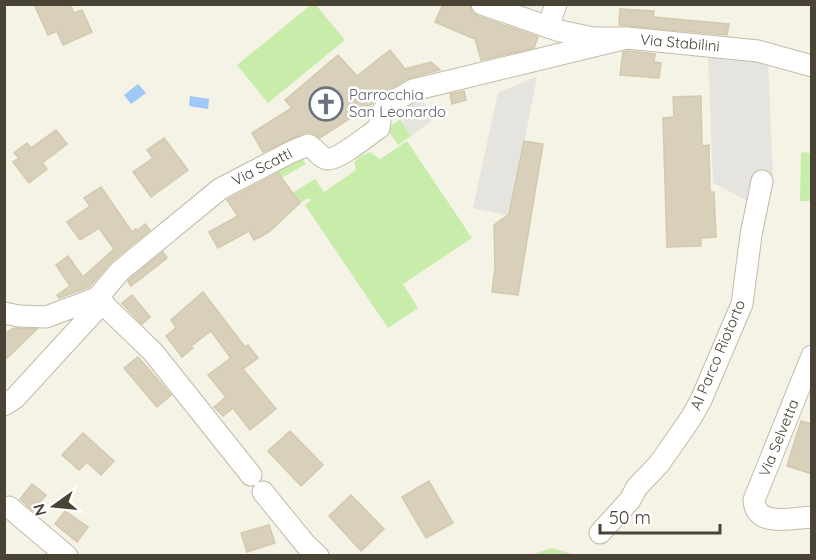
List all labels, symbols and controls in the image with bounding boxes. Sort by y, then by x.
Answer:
street label: Via Stabilini [639,30,721,55]
place label: Parrocchia San Leonardo [349,85,446,121]
church icon: Parrocchia San Leonardo [308,86,344,122]
street label: Via Scatti [228,143,295,190]
street label: Al Parco Riotorto [686,297,749,413]
street label: Via Selvetta [754,396,803,479]
north arrow [24,476,84,536]
scale bar [600,497,720,535]
text: N [28,502,51,518]
text: 50 m [609,506,651,529]

